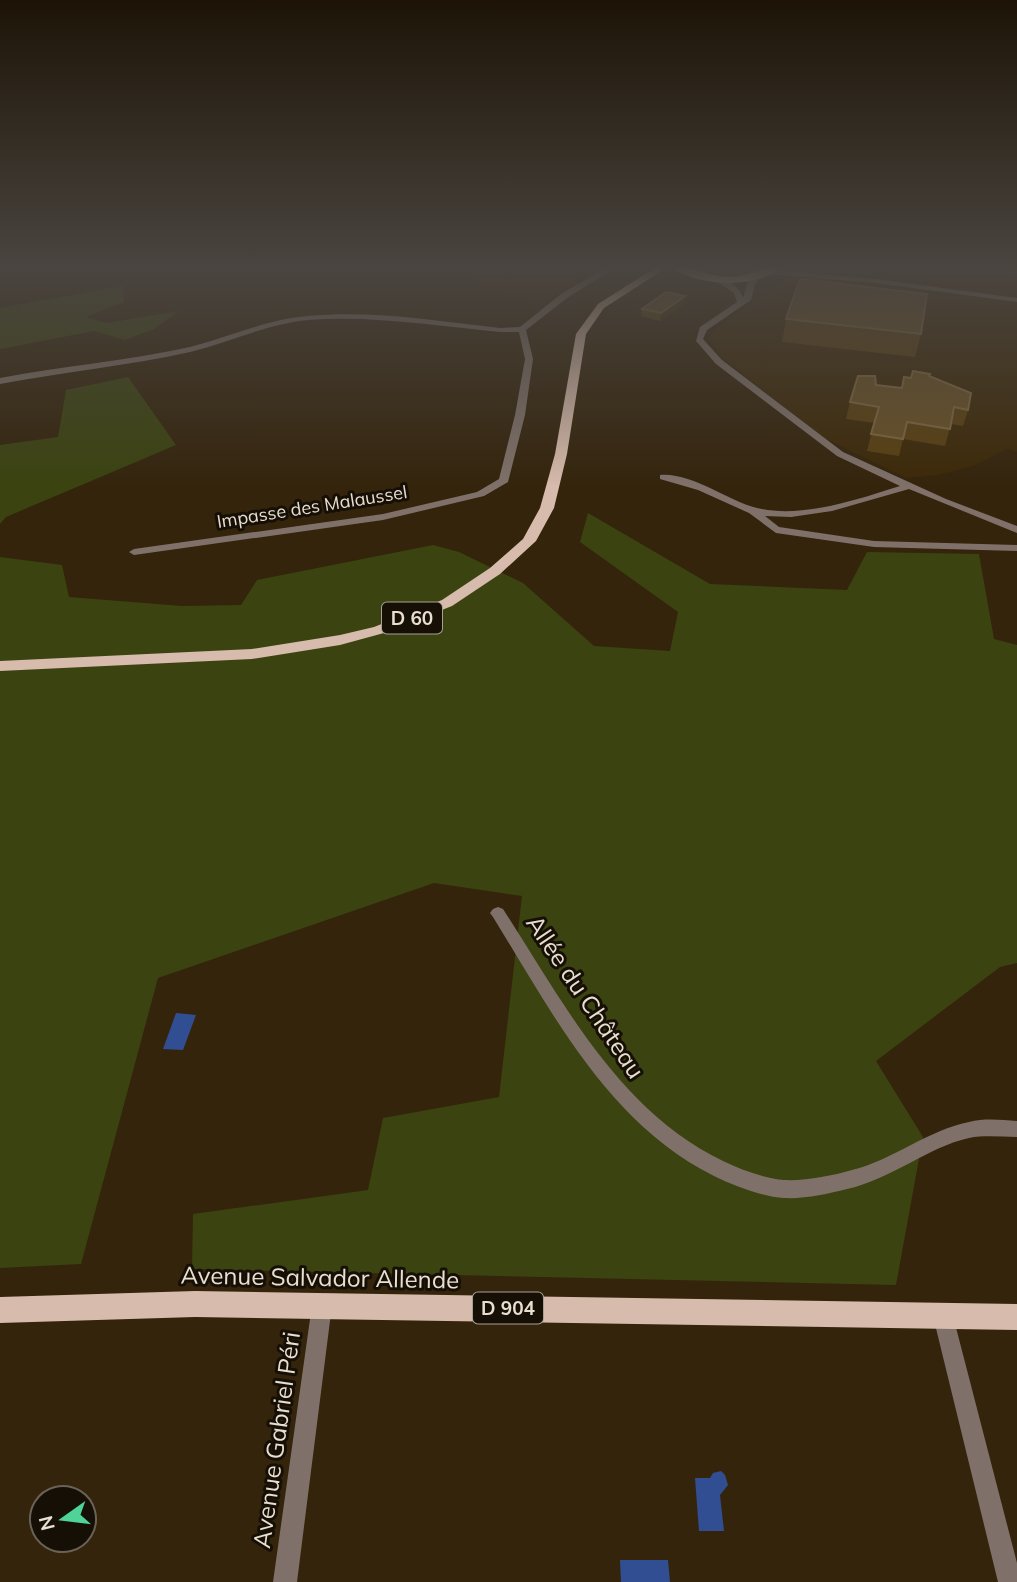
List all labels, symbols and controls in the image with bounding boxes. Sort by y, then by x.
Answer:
street label: Impasse des Malaussel [215,480,409,533]
road number: D 60 [382,603,442,634]
street label: Allée du Château [520,909,652,1084]
street label: Avenue Salvador Allende [180,1260,460,1294]
road number: D 904 [473,1292,543,1324]
street label: Avenue Gabriel Péri [246,1330,306,1550]
north arrow [28,1484,98,1554]
text: N [33,1513,60,1533]

